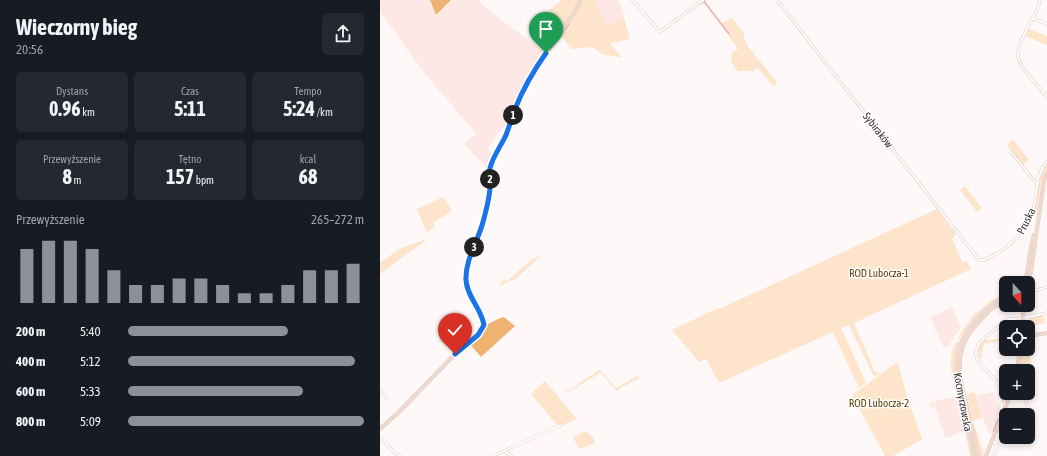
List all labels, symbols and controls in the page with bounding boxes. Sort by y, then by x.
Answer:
pin [529,12,563,53]
button: share [322,13,364,55]
text: Wieczorny bieg [16,14,137,40]
icon: arrive [535,18,557,40]
text: 20:56 [16,42,43,57]
text: Dystans [56,85,88,97]
text: Czas [181,85,199,97]
text: Tempo [294,85,322,97]
text: 0.96 [49,97,81,120]
text: 5:11 [174,97,206,120]
text: 5:24 [283,97,315,120]
pin: 1 [503,105,523,125]
text: km [81,106,95,118]
text: /km [315,106,333,118]
text: 1 [510,109,516,121]
street label: Sybiraków [861,110,896,150]
text: Przewyższenie [43,153,101,165]
text: Tętno [179,153,201,165]
text: kcal [300,153,316,165]
text: 8 [63,165,72,188]
text: 157 [166,165,194,188]
text: 68 [299,165,317,188]
pin: 2 [480,169,500,189]
text: 2 [487,173,493,185]
text: m [72,174,81,186]
text: bpm [194,174,214,186]
street label: Pruska [1014,206,1038,236]
text: Przewyższenie [16,212,85,227]
text: 265–272 m [311,212,364,227]
pin: 3 [464,237,484,257]
text: 3 [471,241,477,253]
park label: ROD Lubocza-1 [849,267,909,279]
north arrow [999,276,1035,312]
map controls [999,276,1035,444]
pin [438,313,472,354]
icon: check [444,319,466,341]
button: locate [999,320,1035,356]
text: 200 m [16,324,45,339]
text: 5:40 [80,324,101,339]
text: 400 m [16,354,45,369]
text: 5:12 [80,354,101,369]
button: + [999,364,1035,400]
street label: Kocmyrzowska [951,372,975,432]
text: 600 m [16,384,45,399]
text: 5:33 [80,384,101,399]
park label: ROD Lubocza-2 [849,397,909,409]
button: − [999,408,1035,444]
text: 800 m [16,414,45,429]
text: 5:09 [80,414,101,429]

